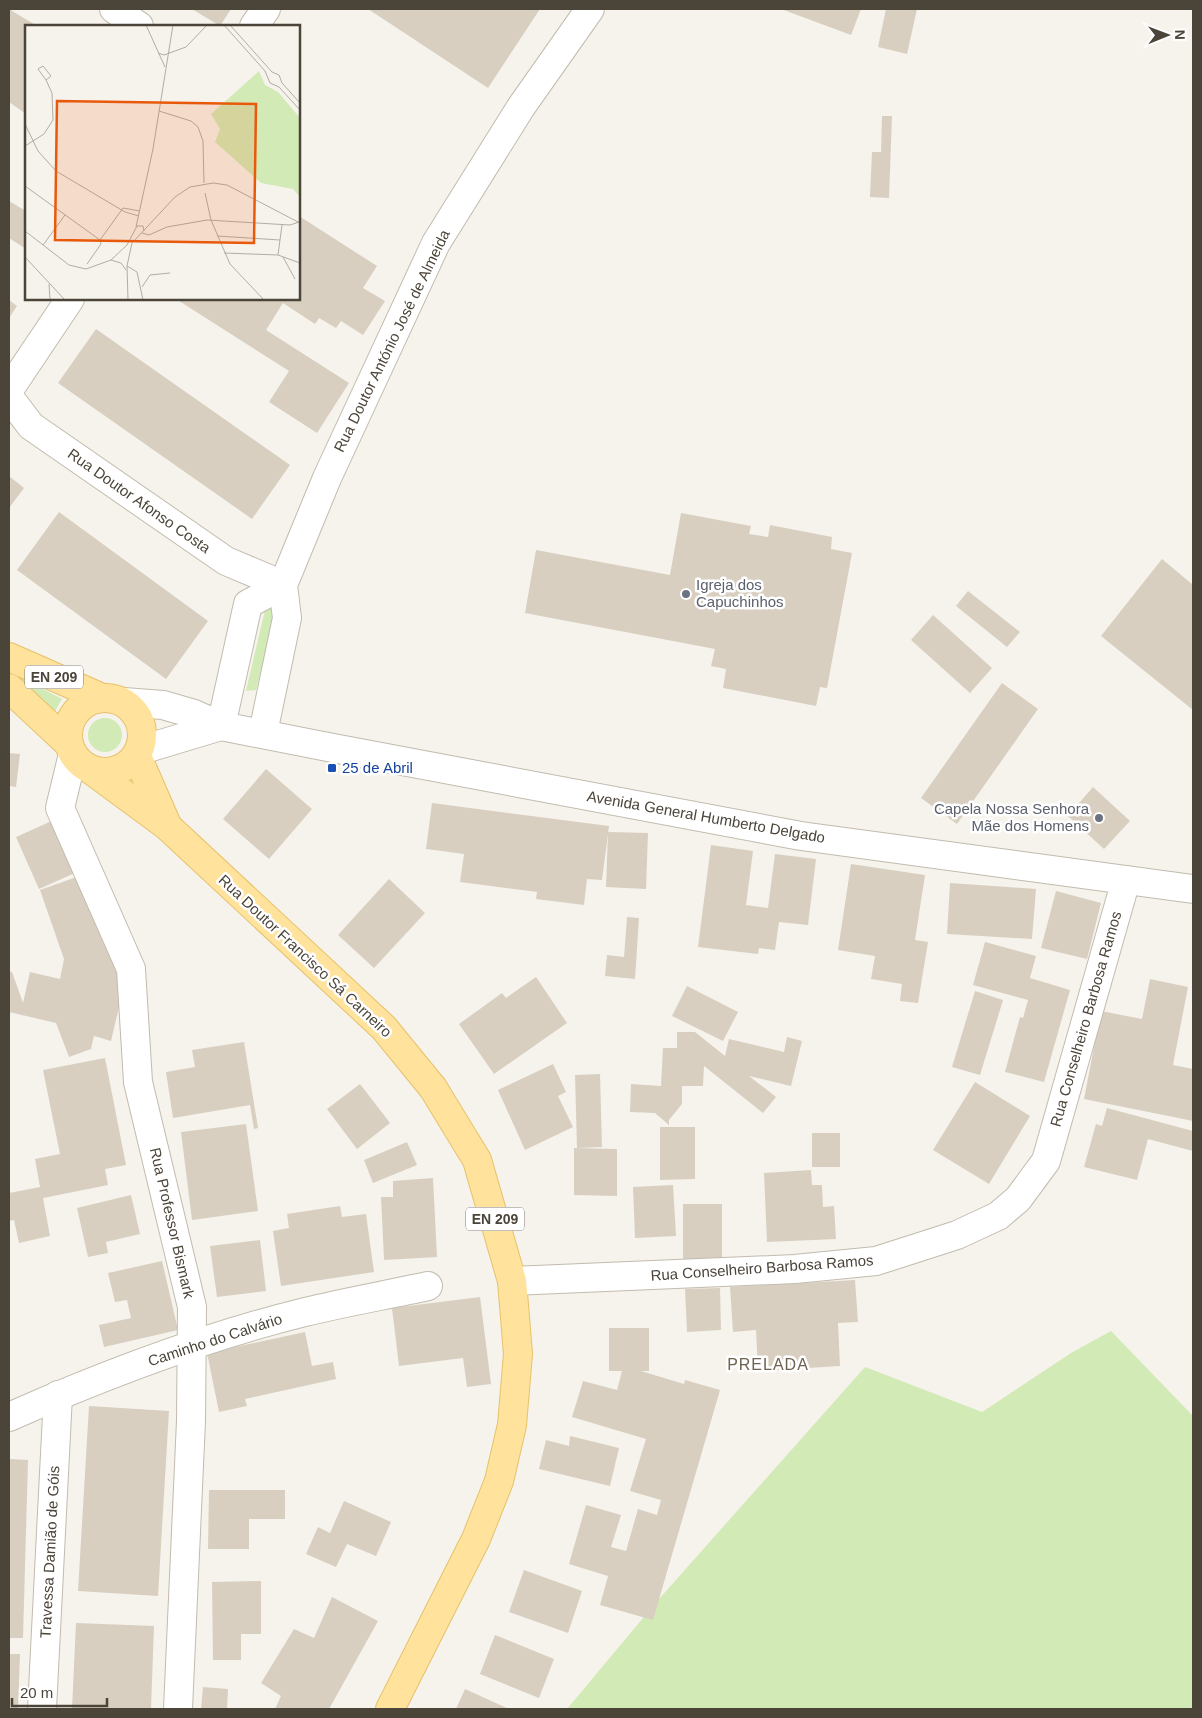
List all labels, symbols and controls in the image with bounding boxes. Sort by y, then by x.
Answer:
north arrow [1142,10,1192,60]
inset map [25,25,300,300]
text: N [1172,30,1188,40]
street label: Rua Doutor António José de Almeida [330,226,453,455]
street label: Rua Doutor Afonso Costa [65,445,214,557]
place label: Igreja dos Capuchinhos [696,576,784,610]
marker: Igreja dos Capuchinhos [680,588,692,600]
road number: EN 209 [25,666,83,689]
place label: 25 de Abril [342,759,413,776]
marker: 25 de Abril [326,762,338,774]
street label: Avenida General Humberto Delgado [586,787,827,846]
place label: Capela Nossa Senhora Mãe dos Homens [934,800,1090,834]
marker: Capela Nossa Senhora Mãe dos Homens [1093,812,1105,824]
street label: Rua Doutor Francisco Sá Carneiro [215,871,395,1040]
street label: Rua Conselheiro Barbosa Ramos [1047,909,1124,1129]
street label: Rua Professor Bismark [147,1146,198,1300]
road number: EN 209 [466,1208,524,1230]
street label: Rua Conselheiro Barbosa Ramos [650,1251,874,1284]
street label: Caminho do Calvário [146,1310,284,1369]
district label: PRELADA [727,1356,809,1373]
street label: Travessa Damião de Góis [36,1465,63,1639]
scale bar [12,1676,108,1708]
text: 20 m [20,1684,53,1701]

